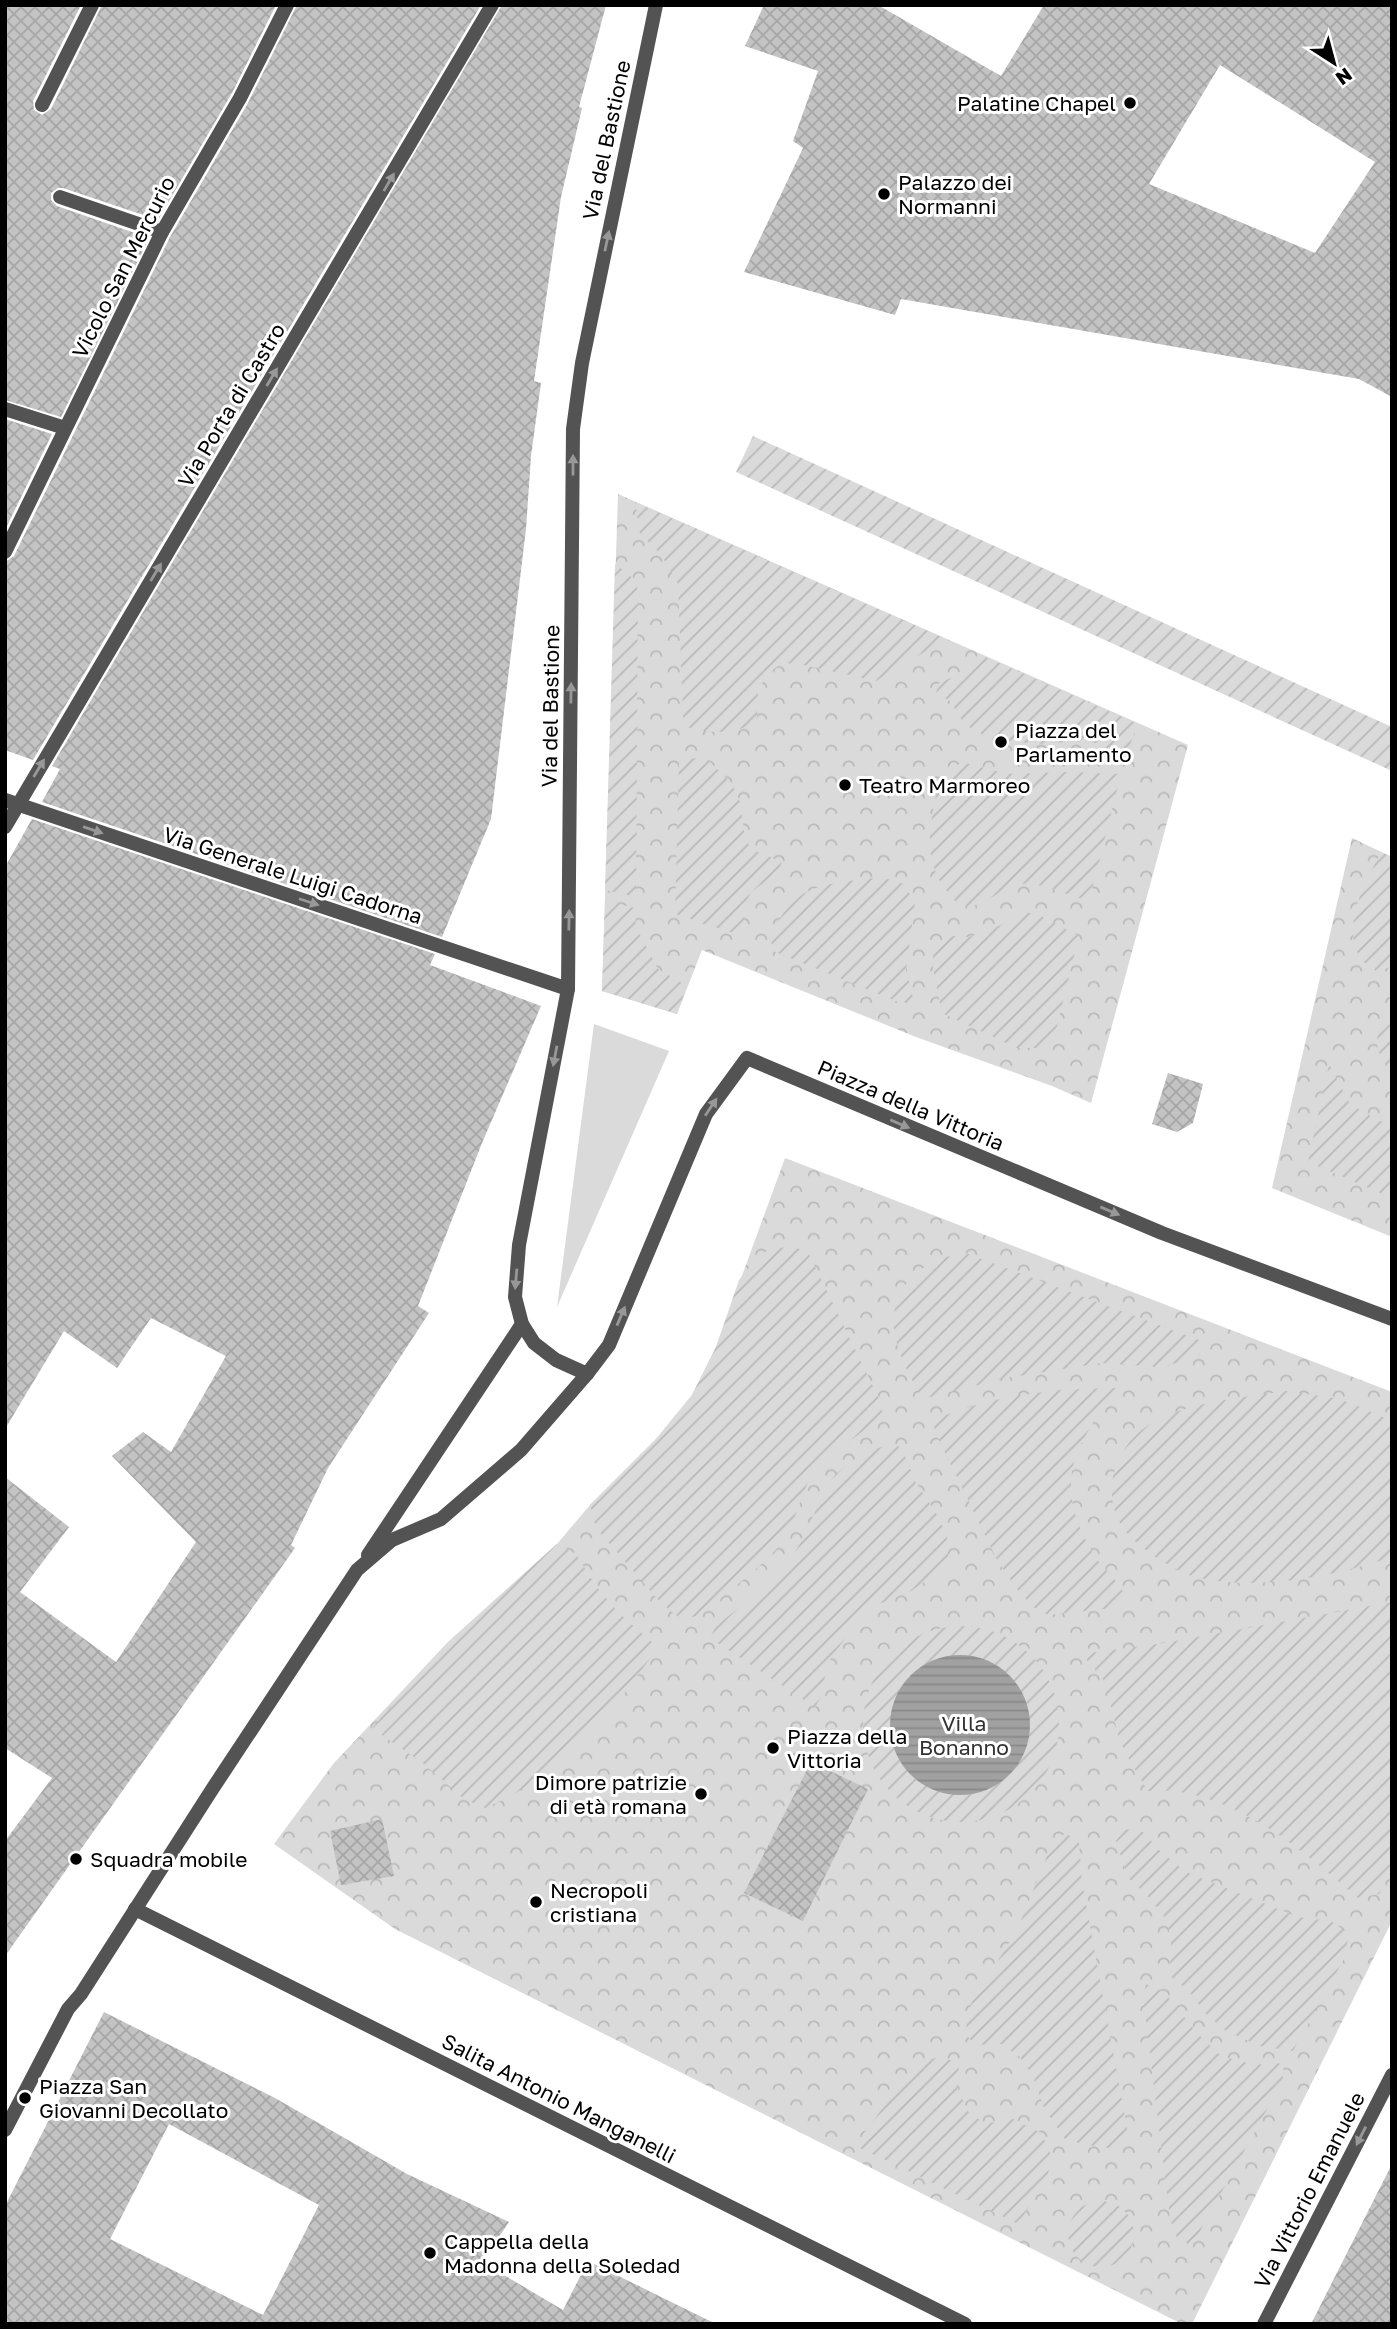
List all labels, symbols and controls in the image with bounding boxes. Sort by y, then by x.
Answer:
north arrow [1299,28,1369,98]
street label: Via del Bastione [576,58,636,222]
text: N [1332,64,1357,91]
place label: Palatine Chapel [957,90,1116,116]
marker: Palatine Chapel [1122,95,1138,111]
place label: Palazzo dei Normanni [898,169,1012,219]
street label: Vicolo San Mercurio [66,172,180,362]
one-way arrow [383,172,395,191]
marker: Palazzo dei Normanni [876,186,892,202]
one-way arrow [601,230,612,252]
street label: Via Porta di Castro [172,318,290,492]
one-way arrow [266,367,278,386]
one-way arrow [567,454,579,476]
one-way arrow [149,563,162,582]
street label: Via del Bastione [536,624,564,788]
one-way arrow [566,682,577,704]
place label: Piazza del Parlamento [1015,717,1132,767]
marker: Piazza del Parlamento [993,734,1009,750]
one-way arrow [33,758,46,777]
place label: Teatro Marmoreo [859,772,1030,798]
marker: Teatro Marmoreo [837,777,853,793]
street label: Via Generale Luigi Cadorna [160,821,426,929]
one-way arrow [83,825,104,836]
one-way arrow [299,897,320,908]
one-way arrow [563,909,575,931]
one-way arrow [550,1045,561,1067]
street label: Piazza della Vittoria [814,1054,1008,1156]
one-way arrow [705,1097,718,1117]
one-way arrow [890,1118,911,1129]
one-way arrow [1100,1205,1120,1217]
one-way arrow [510,1269,521,1291]
one-way arrow [616,1305,627,1326]
park label: Villa Bonanno [919,1710,1009,1760]
place label: Piazza della Vittoria [787,1723,907,1773]
marker: Piazza della Vittoria [765,1740,781,1756]
place label: Dimore patrizie di età romana [535,1769,687,1819]
marker: Dimore patrizie di età romana [693,1786,709,1802]
place label: Squadra mobile [90,1846,247,1872]
marker: Squadra mobile [68,1851,84,1867]
place label: Necropoli cristiana [550,1877,648,1927]
marker: Necropoli cristiana [528,1894,544,1910]
street label: Salita Antonio Manganelli [438,2028,680,2168]
place label: Piazza San Giovanni Decollato [39,2073,228,2123]
street label: Via Vittorio Emanuele [1248,2087,1370,2293]
marker: Piazza San Giovanni Decollato [17,2090,33,2106]
one-way arrow [1355,2126,1366,2146]
place label: Cappella della Madonna della Soledad [444,2228,680,2278]
marker: Cappella della Madonna della Soledad [422,2245,438,2261]

